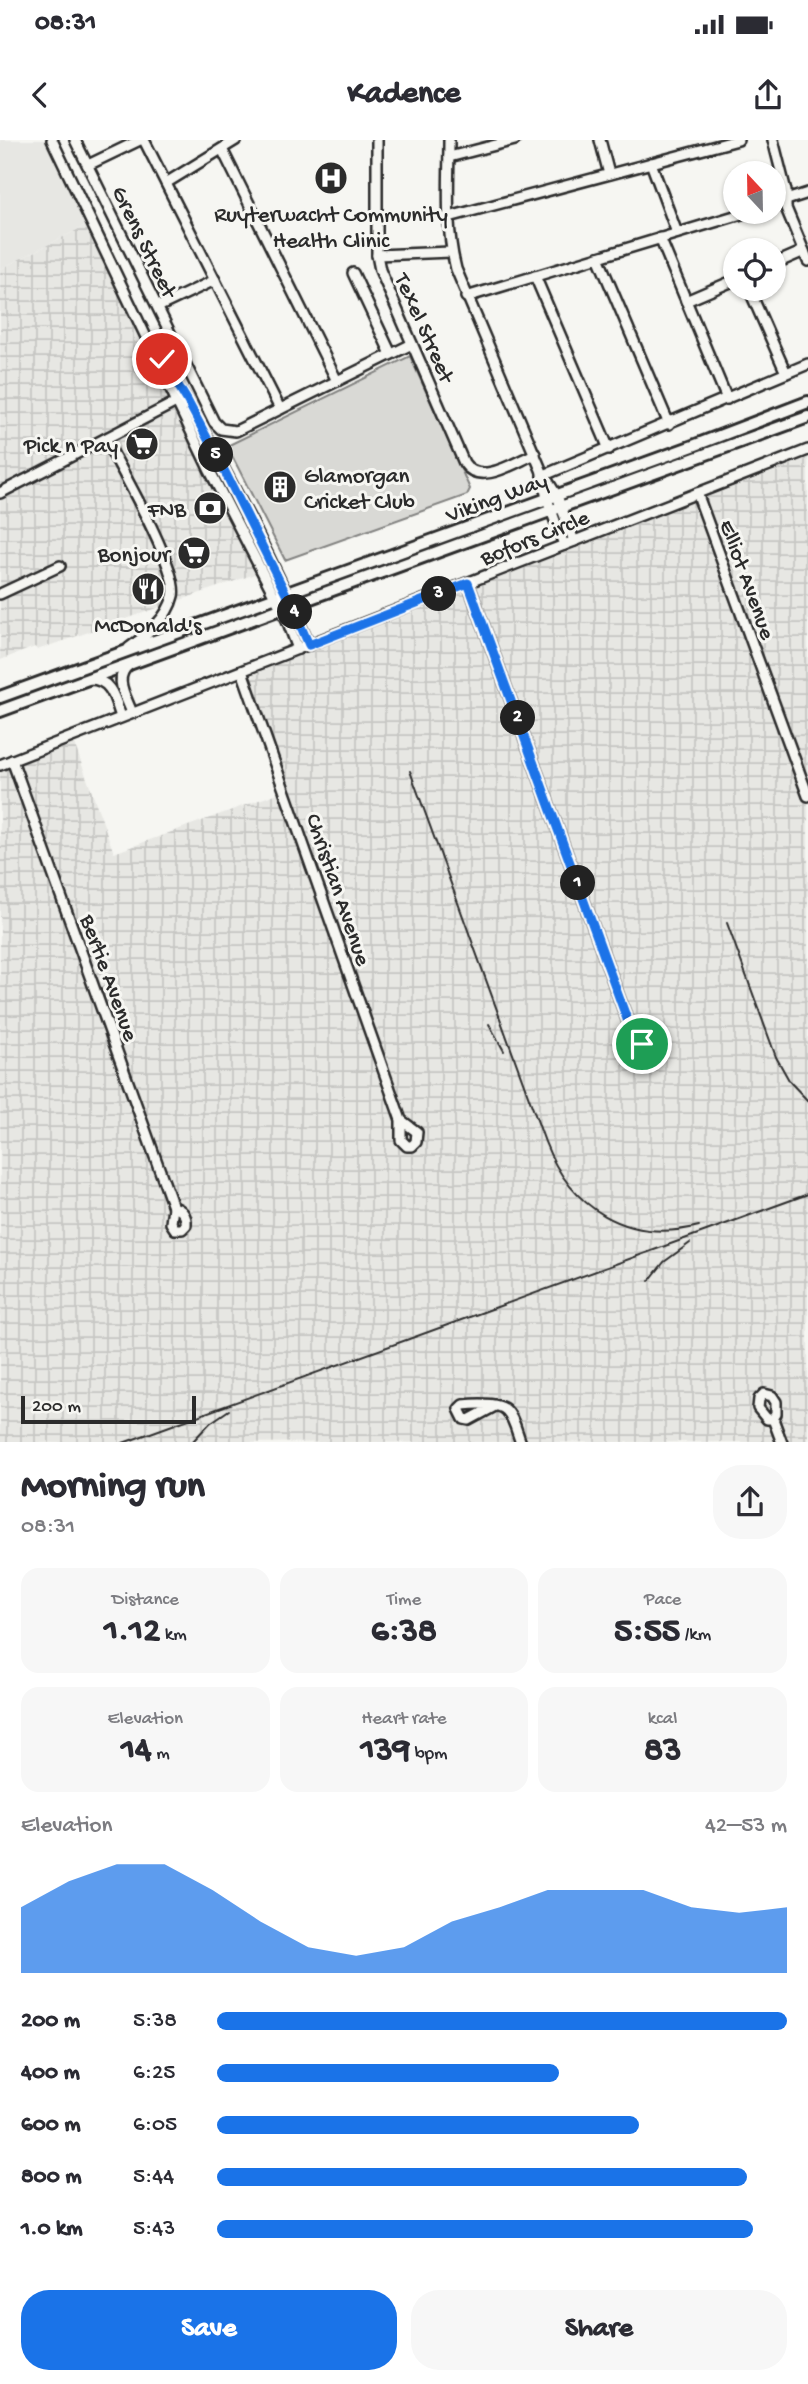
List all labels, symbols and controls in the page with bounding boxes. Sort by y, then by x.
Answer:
text: 08:31 [35,9,96,40]
icon: back [21,76,59,114]
text: Kadence [347,76,461,114]
icon: share [749,76,787,114]
hospital icon: Ruyterwacht Community Health Clinic [312,159,350,197]
north arrow [723,161,786,224]
map controls [723,161,786,301]
street label: Grens Street [104,182,182,304]
place label: Ruyterwacht Community Health Clinic [214,203,448,256]
button: locate [723,238,786,301]
street label: Texel Street [386,268,459,389]
pin [132,329,192,389]
icon: check [143,340,181,378]
supermarket icon: Pick n Pay [123,425,161,463]
place label: Pick n Pay [23,434,118,461]
pin: 5 [198,438,234,472]
text: 5 [211,443,221,466]
place label: Glamorgan Cricket Club [304,464,415,517]
building icon: Glamorgan Cricket Club [261,468,299,506]
street label: Viking Way [442,468,552,530]
bank icon: FNB [191,489,229,527]
place label: FNB [146,498,187,525]
street label: Bofors Circle [476,505,595,574]
street label: Elliot Avenue [712,517,780,645]
supermarket icon: Bonjour [175,534,213,572]
place label: Bonjour [97,543,172,570]
restaurant icon: McDonald's [129,570,167,608]
pin: 3 [422,576,457,612]
text: 3 [434,582,443,605]
pin: 4 [278,594,312,630]
text: 4 [290,600,299,623]
place label: McDonald's [94,614,202,641]
pin: 2 [500,700,536,736]
text: 2 [513,706,522,729]
street label: Christian Avenue [298,811,376,971]
pin: 1 [560,866,596,900]
text: 1 [574,871,581,894]
street label: Bertie Avenue [72,910,143,1046]
pin [612,1014,672,1074]
icon: arrive [623,1025,661,1063]
scale bar [21,1394,196,1425]
text: 200 m [32,1396,81,1419]
button: share [713,1465,787,1539]
text: Morning run [21,1466,205,1510]
text: 08:31 [21,1514,75,1541]
text: Distance [112,1589,179,1612]
text: Time [387,1589,421,1612]
text: Pace [644,1589,681,1612]
text: 1.12 [104,1612,160,1653]
text: 6:38 [371,1612,437,1653]
text: 5:55 [614,1612,680,1653]
text: km [160,1624,187,1647]
text: /km [680,1624,711,1647]
text: Elevation [108,1708,183,1731]
text: Heart rate [361,1708,447,1731]
text: kcal [648,1708,678,1731]
text: 14 [121,1731,152,1772]
text: 139 [360,1731,410,1772]
text: 83 [644,1731,681,1772]
text: m [152,1743,170,1766]
text: bpm [410,1743,448,1766]
text: Elevation [21,1813,112,1840]
text: 42–53 m [705,1813,787,1840]
text: 200 m [21,2008,80,2035]
text: 5:38 [133,2008,177,2035]
text: 400 m [21,2060,80,2087]
text: 6:25 [133,2060,175,2087]
text: 600 m [21,2112,81,2139]
text: 6:05 [133,2112,177,2139]
text: 800 m [21,2164,82,2191]
text: 5:44 [133,2164,174,2191]
text: 1.0 km [21,2216,83,2243]
text: 5:43 [133,2216,175,2243]
button: Save [21,2290,397,2370]
button: Share [411,2290,787,2370]

